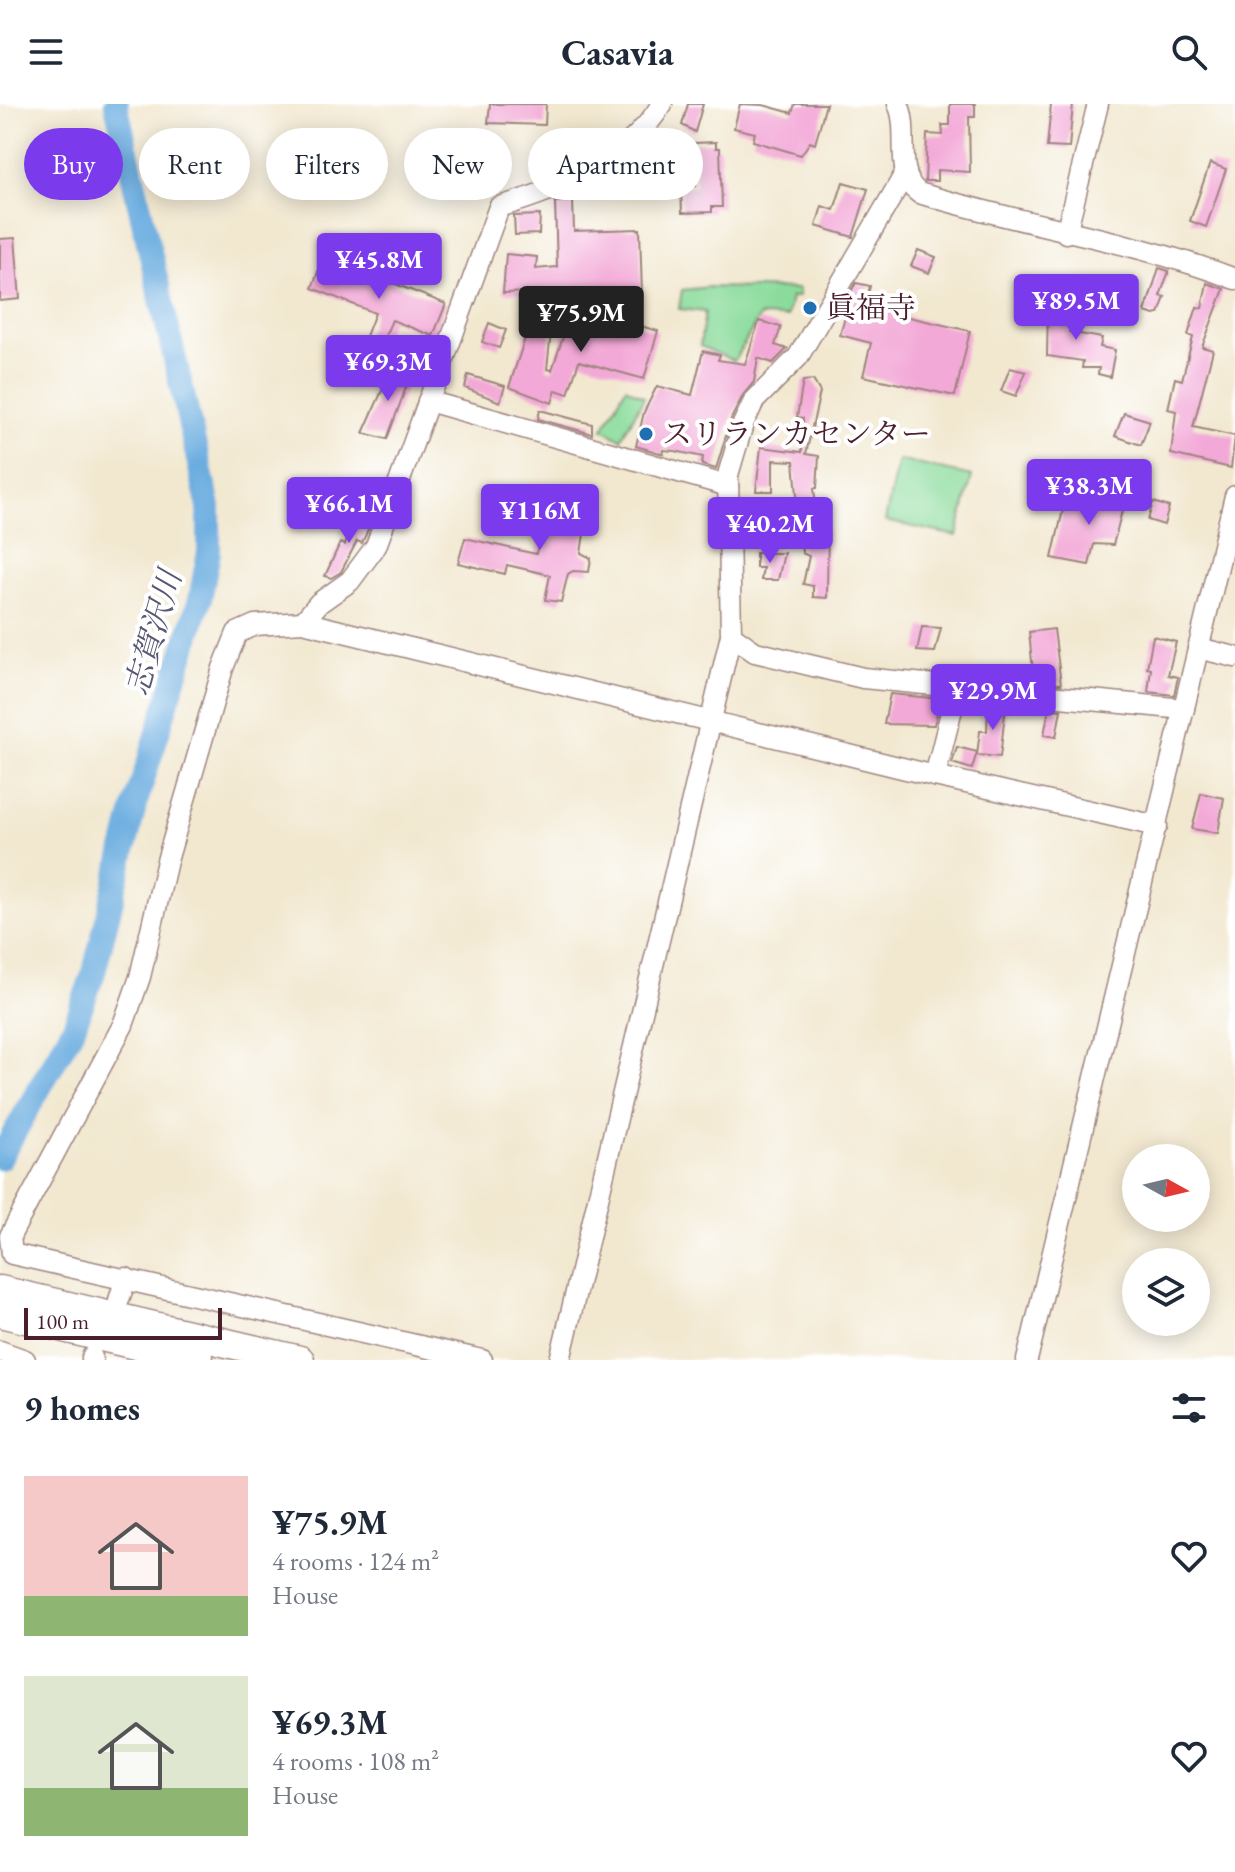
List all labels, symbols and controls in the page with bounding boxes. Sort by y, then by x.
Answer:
text: Casavia [561,29,674,76]
icon: menu [24,30,68,74]
icon: search [1167,30,1211,74]
chip: Buy [24,128,123,200]
chip: Rent [139,128,250,200]
chip: Filters [266,128,388,200]
chip: New [404,128,512,200]
chip: Apartment [528,128,703,200]
pin: ¥45.8M [314,233,444,301]
text: ¥45.8M [335,242,423,276]
pin: ¥89.5M [1011,274,1141,342]
text: ¥89.5M [1032,283,1120,317]
pin: ¥75.9M [516,286,646,354]
place label: 眞福寺 [826,288,916,327]
text: ¥75.9M [537,295,625,329]
marker: 眞福寺 [801,299,819,317]
pin: ¥69.3M [323,335,453,403]
text: ¥69.3M [344,344,432,378]
place label: スリランカセンター [662,414,931,453]
marker: スリランカセンター [637,425,655,443]
pin: ¥38.3M [1024,459,1154,527]
text: ¥38.3M [1045,468,1133,502]
pin: ¥66.1M [284,477,414,545]
pin: ¥116M [484,484,596,552]
text: ¥66.1M [305,486,393,520]
text: ¥116M [499,493,581,527]
pin: ¥40.2M [705,497,835,565]
text: ¥40.2M [726,506,814,540]
water label: 志賀沢川 [115,563,192,700]
pin: ¥29.9M [928,664,1058,732]
text: ¥29.9M [949,673,1037,707]
north arrow [1122,1144,1210,1232]
map controls [1122,1144,1210,1336]
button: layers [1122,1248,1210,1336]
scale bar [24,1304,222,1340]
text: 100 m [36,1307,89,1336]
text: 9 homes [24,1386,140,1430]
icon: filters [1167,1386,1211,1430]
text: ¥75.9M [272,1500,388,1544]
icon: home [88,1508,184,1604]
icon: heart [1167,1534,1211,1578]
text: 4 rooms · 124 m² [272,1544,439,1578]
text: House [272,1578,338,1612]
text: ¥69.3M [272,1700,388,1744]
icon: home [88,1708,184,1804]
icon: heart [1167,1734,1211,1778]
text: 4 rooms · 108 m² [272,1744,439,1778]
text: House [272,1778,338,1812]

